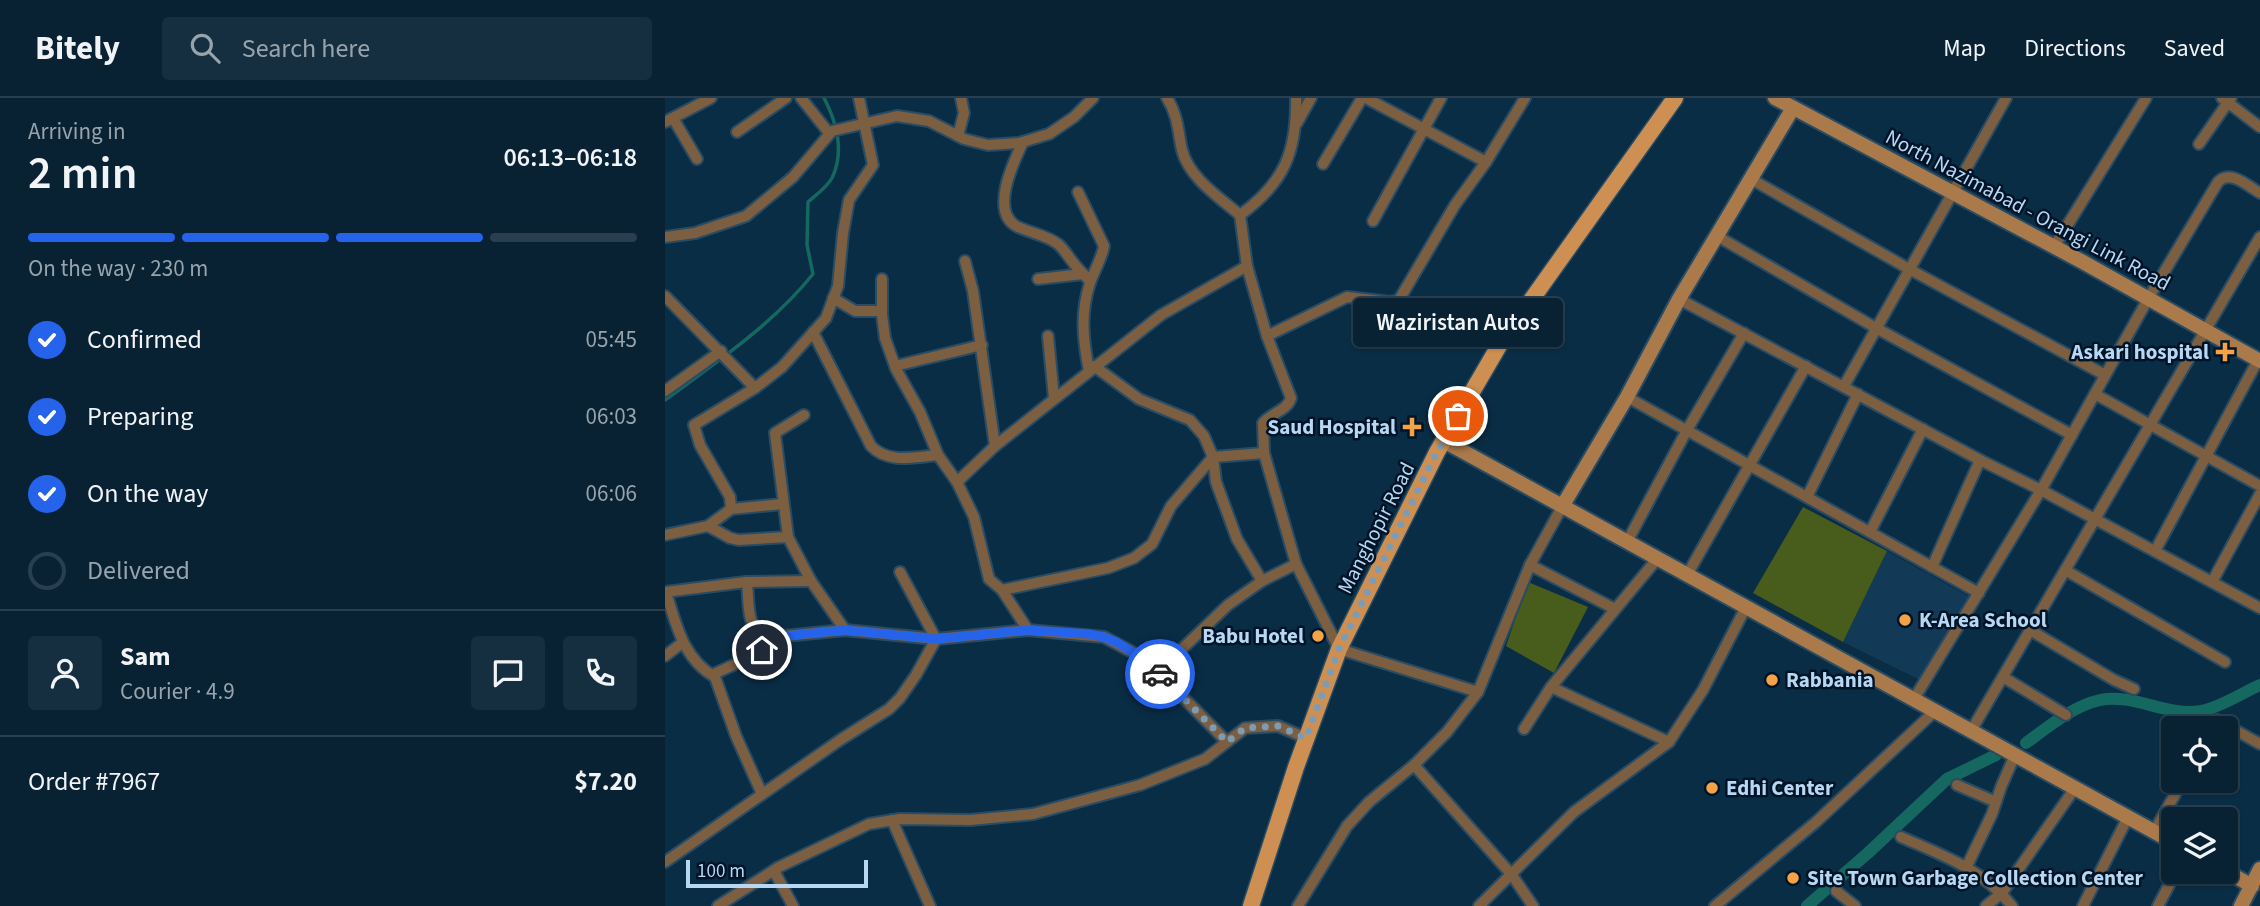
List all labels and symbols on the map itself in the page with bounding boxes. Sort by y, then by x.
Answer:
street label: North Nazimabad - Orangi Link Road [1880,122,2176,298]
callout: Waziristan Autos [1353,297,1563,346]
place label: Askari hospital [2070,337,2209,367]
marker: Askari hospital [2215,342,2235,362]
pin [1428,386,1488,446]
place label: Saud Hospital [1268,412,1396,442]
marker: Saud Hospital [1402,417,1422,437]
street label: Manghopir Road [1330,457,1422,599]
place label: K-Area School [1919,605,2047,635]
marker: K-Area School [1897,612,1913,628]
pin [732,620,792,680]
place label: Babu Hotel [1202,621,1304,651]
marker: Babu Hotel [1310,628,1326,644]
courier [1125,639,1195,709]
place label: Rabbania [1786,665,1874,695]
marker: Rabbania [1764,672,1780,688]
place label: Edhi Center [1726,773,1834,803]
marker: Edhi Center [1704,780,1720,796]
scale bar [686,857,868,889]
place label: Site Town Garbage Collection Center [1807,863,2144,893]
marker: Site Town Garbage Collection Center [1785,870,1801,886]

